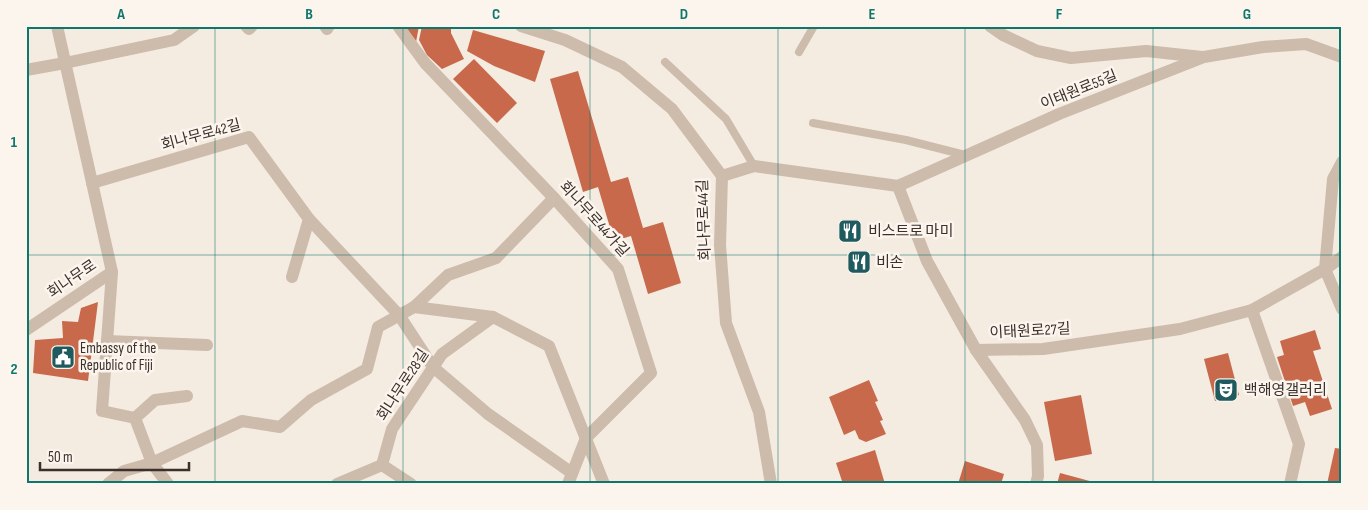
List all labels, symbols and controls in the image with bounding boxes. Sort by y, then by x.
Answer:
text: A [116,5,125,24]
text: B [305,5,313,24]
text: C [492,5,500,24]
text: D [680,5,688,24]
text: E [869,5,876,24]
text: F [1056,5,1063,24]
text: G [1243,5,1251,24]
street label: 이태원로55길 [1038,66,1120,114]
street label: 회나무로42길 [159,115,243,155]
text: 1 [11,133,18,152]
street label: 회나무로44가길 [555,177,633,261]
street label: 회나무로44길 [693,179,715,261]
restaurant icon: 비스트로 마미 [837,218,863,244]
place label: 비스트로 마미 [868,222,953,241]
restaurant icon: 비손 [846,249,872,275]
place label: 비손 [876,253,904,272]
street label: 회나무로 [44,256,100,302]
street label: 이태원로27길 [989,319,1071,343]
place label: Embassy of the Republic of Fiji [80,339,156,375]
public building icon: Embassy of the Republic of Fiji [50,344,76,370]
street label: 회나무로28길 [373,346,433,424]
text: 2 [10,360,18,379]
theatre icon: 백해영갤러리 [1213,377,1239,403]
place label: 백해영갤러리 [1244,381,1327,400]
scale bar [40,440,189,472]
text: 50 m [48,448,73,467]

